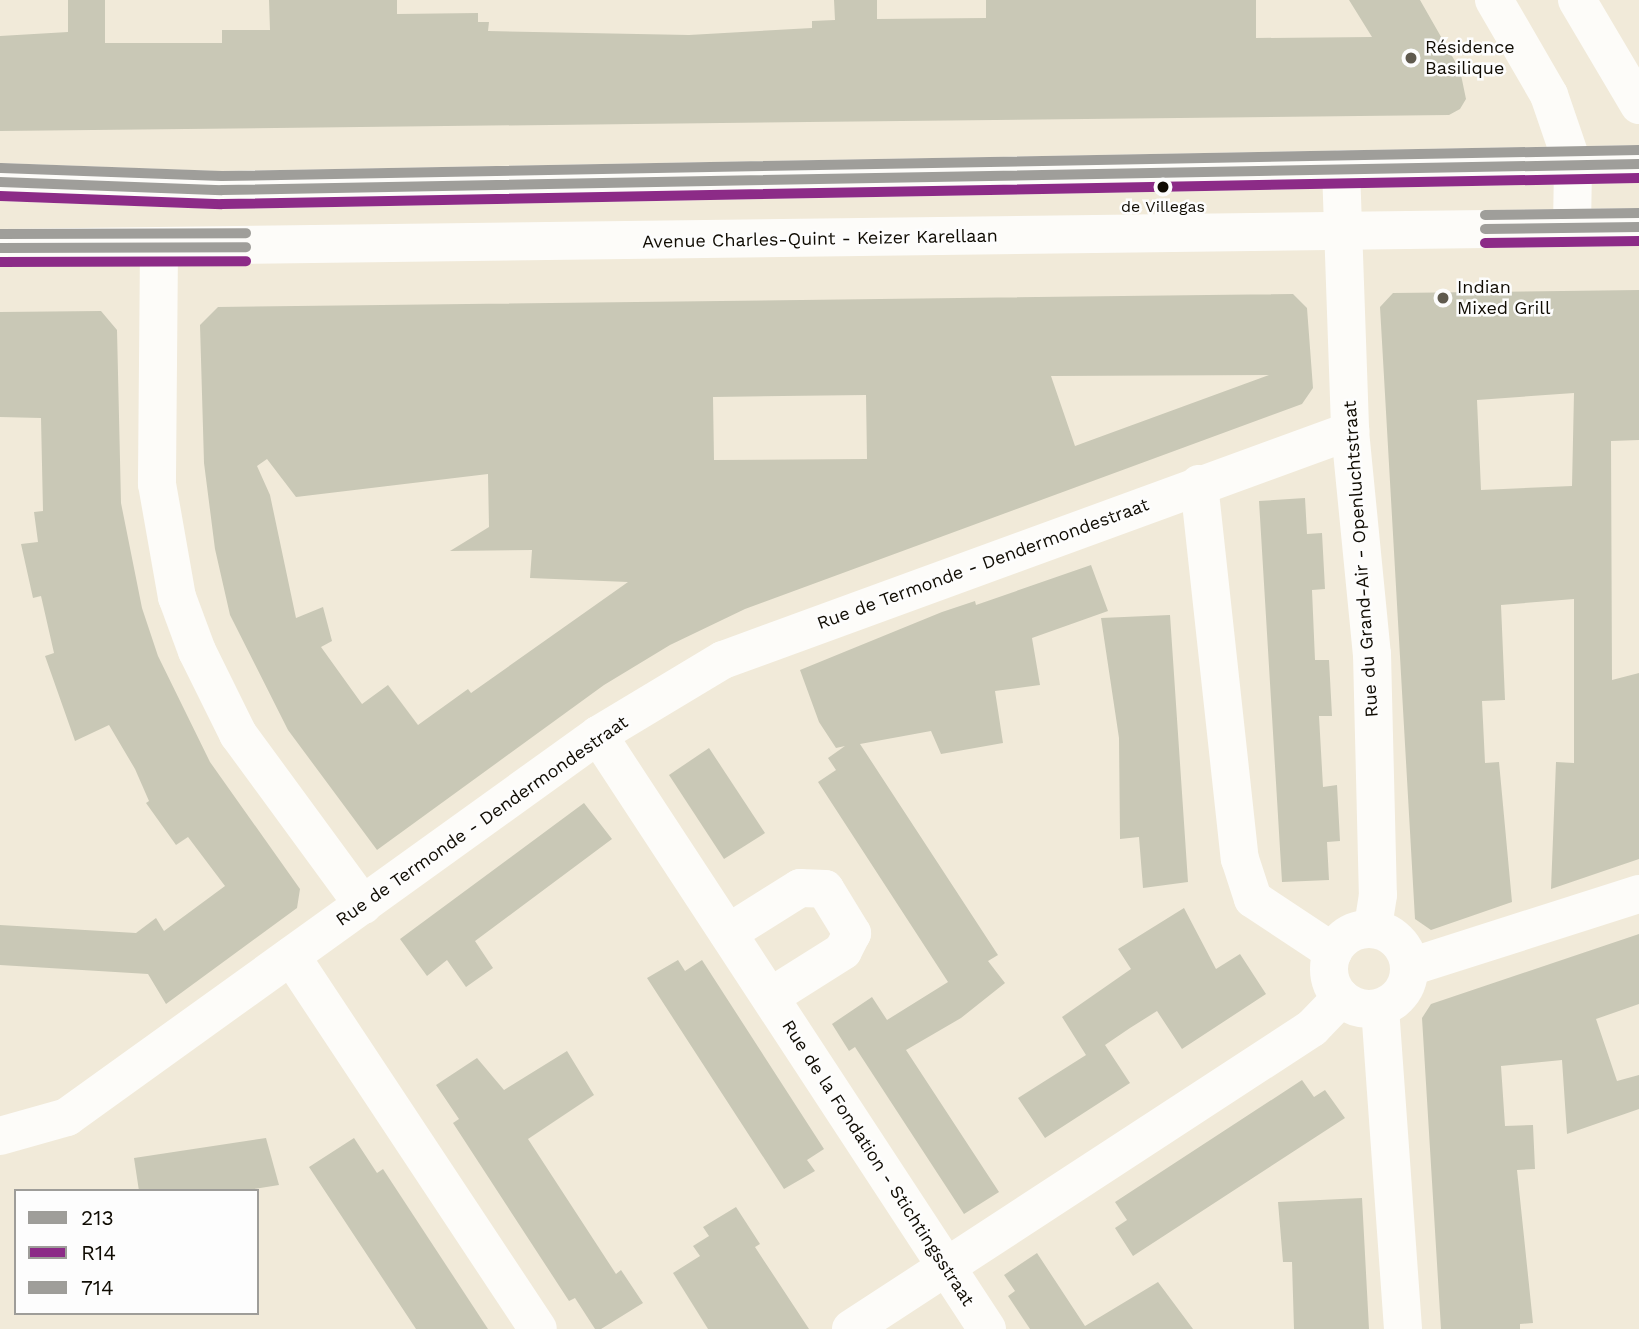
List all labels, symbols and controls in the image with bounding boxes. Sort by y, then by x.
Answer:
place label: Résidence Basilique [1425,37,1515,80]
marker: Résidence Basilique [1403,50,1419,66]
marker: de Villegas [1156,180,1170,194]
place label: de Villegas [1121,197,1205,217]
street label: Avenue Charles-Quint - Keizer Karellaan [642,225,998,253]
place label: Indian Mixed Grill [1457,277,1550,320]
marker: Indian Mixed Grill [1435,290,1451,306]
street label: Rue du Grand-Air - Openluchtstraat [1339,400,1383,718]
street label: Rue de Termonde - Dendermondestraat [814,494,1152,634]
street label: Rue de Termonde - Dendermondestraat [332,711,632,931]
street label: Rue de la Fondation - Stichtingsstraat [777,1016,979,1310]
legend [14,1189,259,1315]
text: 213 [81,1205,114,1230]
text: R14 [81,1240,116,1265]
text: 714 [81,1275,114,1300]

